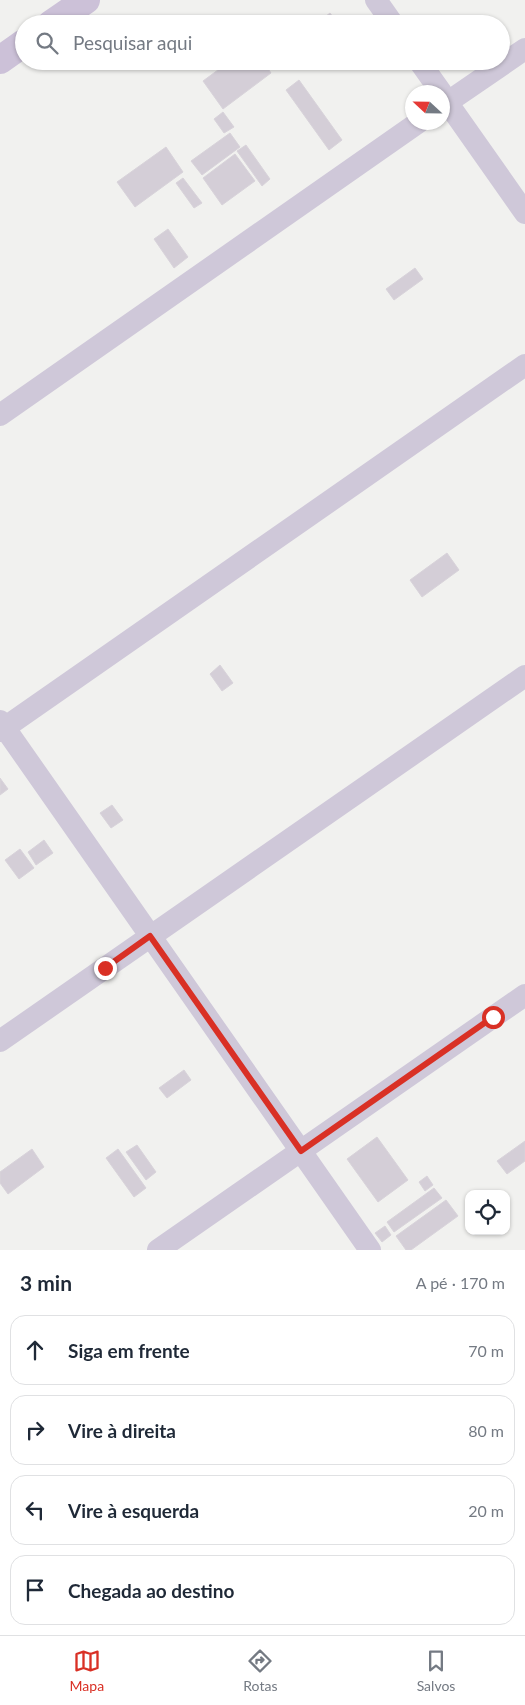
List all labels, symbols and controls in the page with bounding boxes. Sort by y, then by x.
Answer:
search box [15,15,510,70]
icon: search [33,29,61,57]
text: Pesquisar aqui [73,31,192,54]
north arrow [405,85,450,130]
route end [94,957,117,980]
route start [482,1006,505,1029]
map controls [465,1190,510,1235]
button: locate [465,1190,510,1235]
text: 3 min [20,1270,72,1295]
text: A pé · 170 m [416,1273,505,1292]
icon: ahead [21,1336,49,1364]
text: Siga em frente [68,1339,190,1362]
text: 70 m [468,1341,504,1360]
icon: right [21,1416,49,1444]
text: Vire à direita [68,1419,176,1442]
text: 80 m [468,1421,504,1440]
icon: left [21,1496,49,1524]
text: Vire à esquerda [68,1499,199,1522]
text: 20 m [468,1501,504,1520]
icon: arrive [21,1576,49,1604]
text: Chegada ao destino [68,1579,234,1602]
tab: Mapa [70,1647,104,1694]
tab: Rotas [243,1647,277,1694]
tab: Salvos [417,1647,455,1694]

